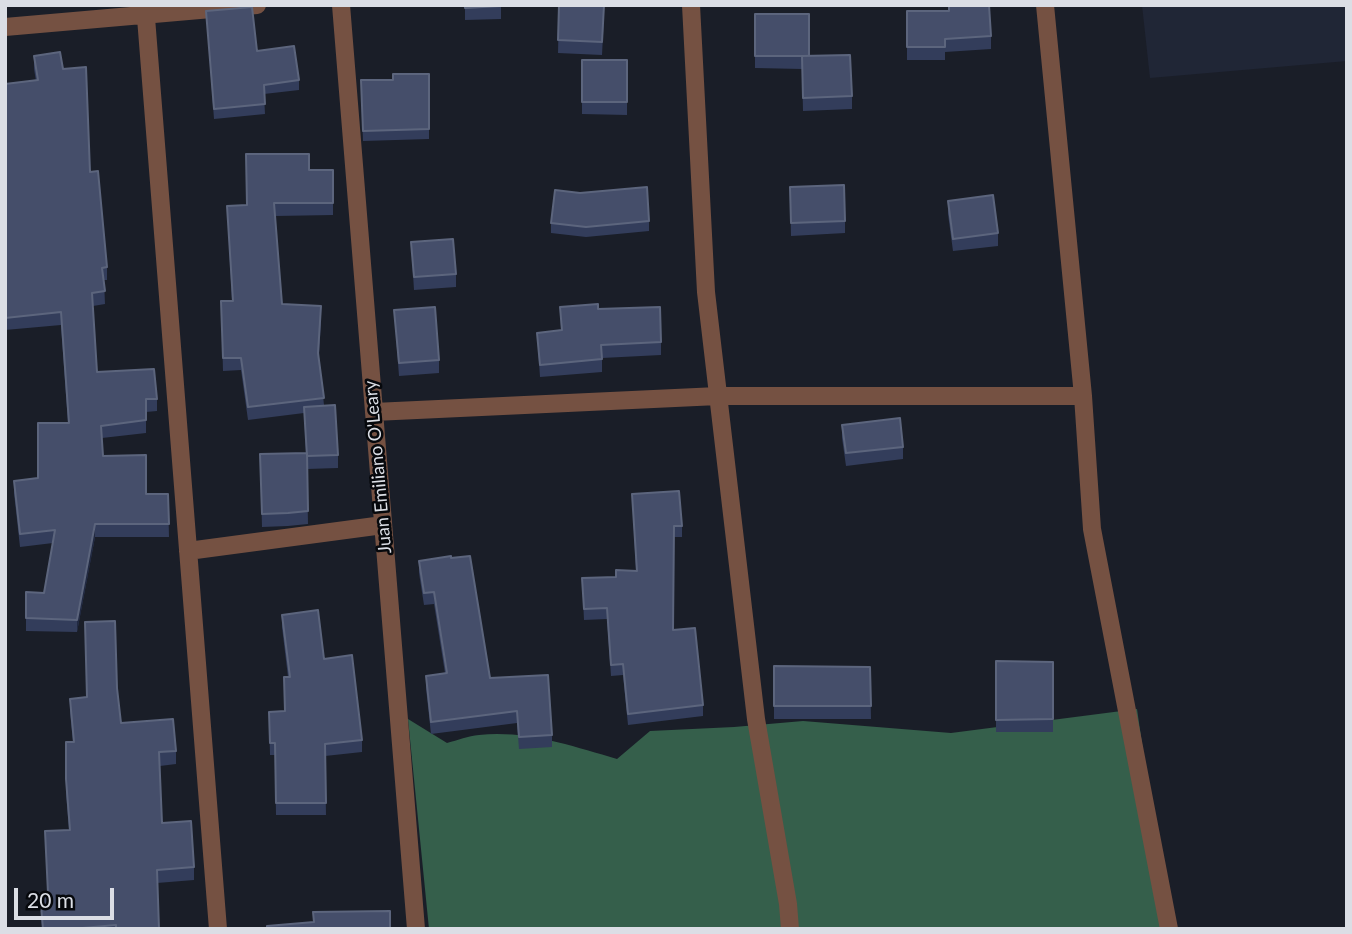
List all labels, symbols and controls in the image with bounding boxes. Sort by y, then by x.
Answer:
street label: Juan Emiliano O'Leary [360,380,396,554]
scale bar [18,874,117,918]
text: 20 m [27,887,74,912]

